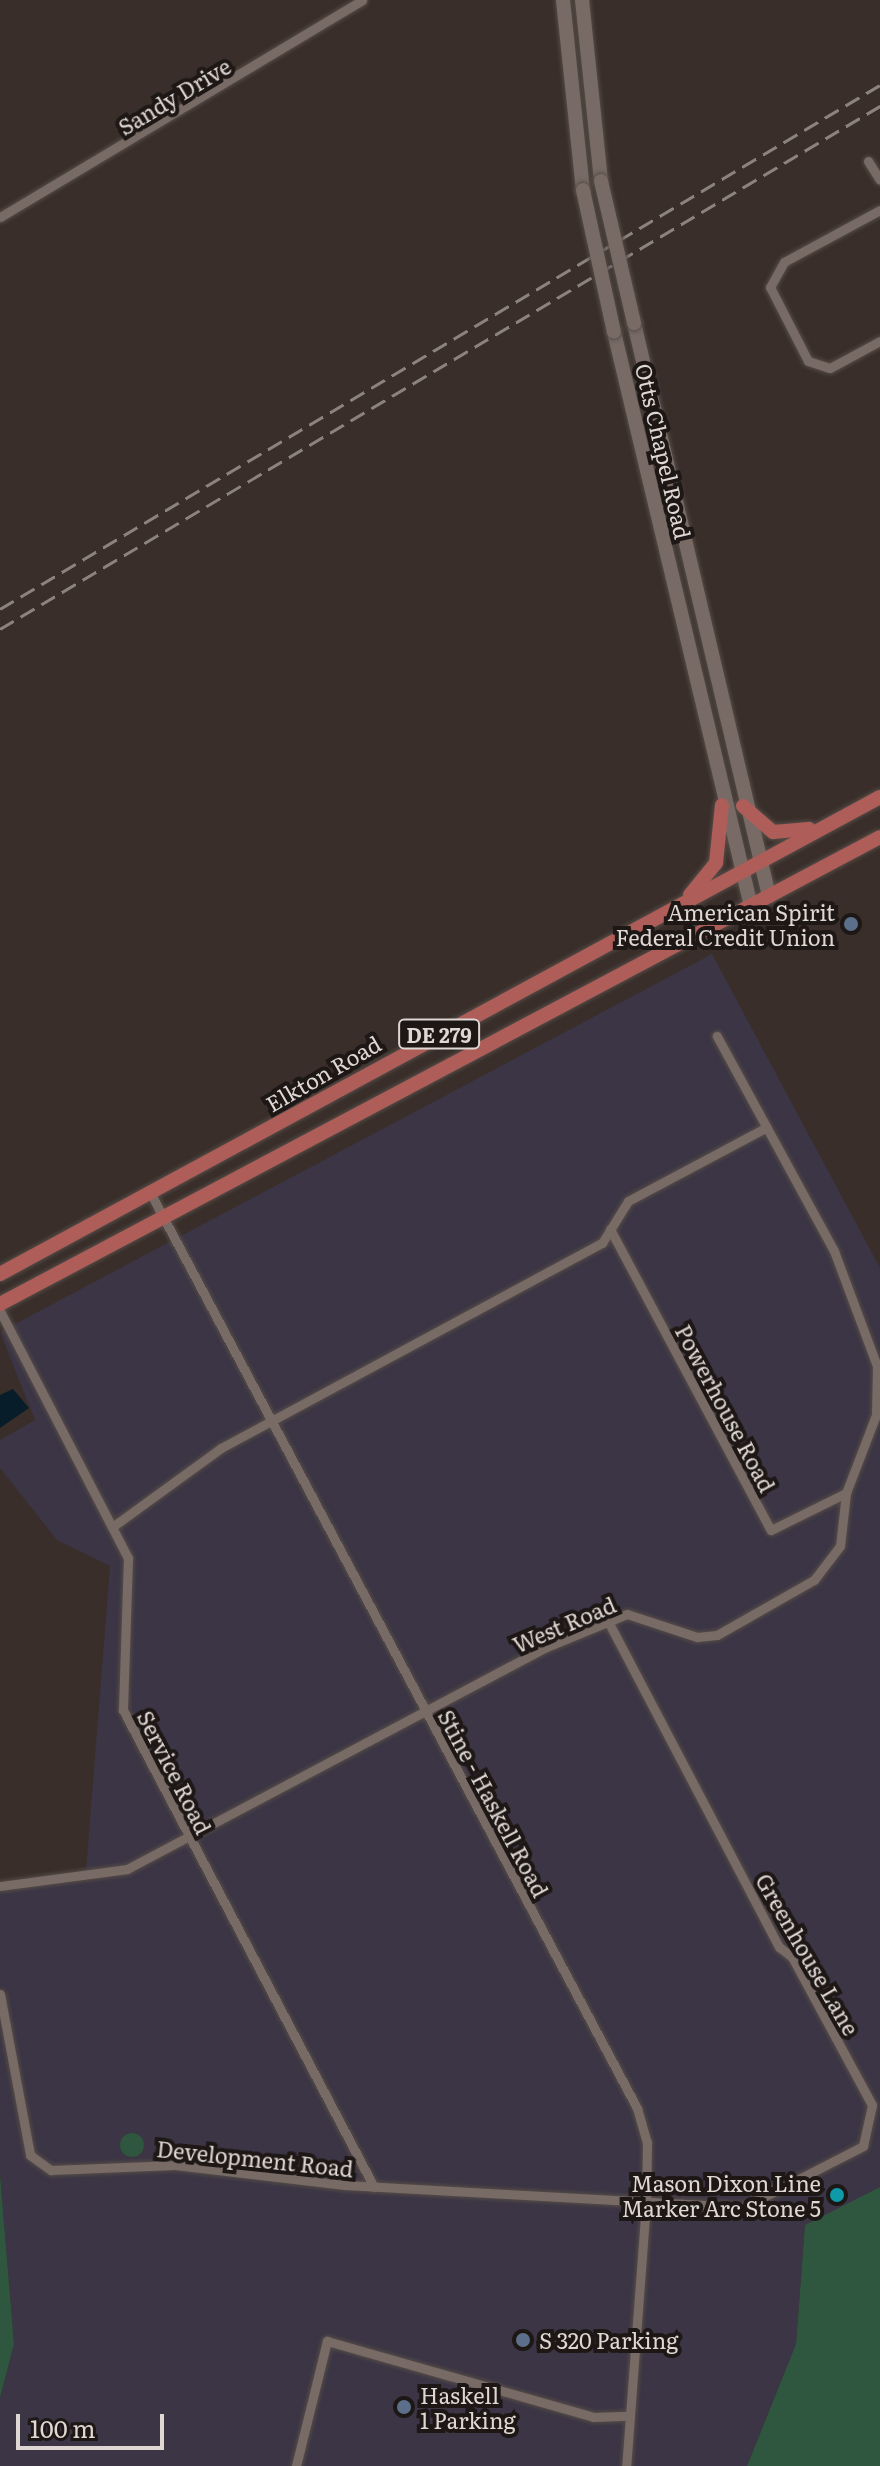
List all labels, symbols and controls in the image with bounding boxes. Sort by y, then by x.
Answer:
street label: Sandy Drive [113,52,235,140]
street label: Otts Chapel Road [631,361,697,541]
place label: American Spirit Federal Credit Union [616,898,835,950]
marker: American Spirit Federal Credit Union [842,915,860,933]
road number: DE 279 [397,1018,481,1050]
street label: Elkton Road [261,1029,385,1117]
street label: Powerhouse Road [671,1320,781,1496]
street label: West Road [508,1590,620,1658]
street label: Stine - Haskell Road [433,1705,555,1901]
street label: Service Road [133,1706,217,1838]
street label: Greenhouse Lane [751,1868,865,2040]
street label: Development Road [155,2135,355,2181]
place label: Mason Dixon Line Marker Arc Stone 5 [621,2169,821,2220]
marker: Mason Dixon Line Marker Arc Stone 5 [828,2186,846,2204]
place label: S 320 Parking [539,2327,679,2353]
marker: S 320 Parking [514,2331,532,2349]
place label: Haskell 1 Parking [420,2381,516,2432]
scale bar [20,2398,168,2448]
marker: Haskell 1 Parking [395,2398,413,2416]
text: 100 m [30,2410,96,2445]

